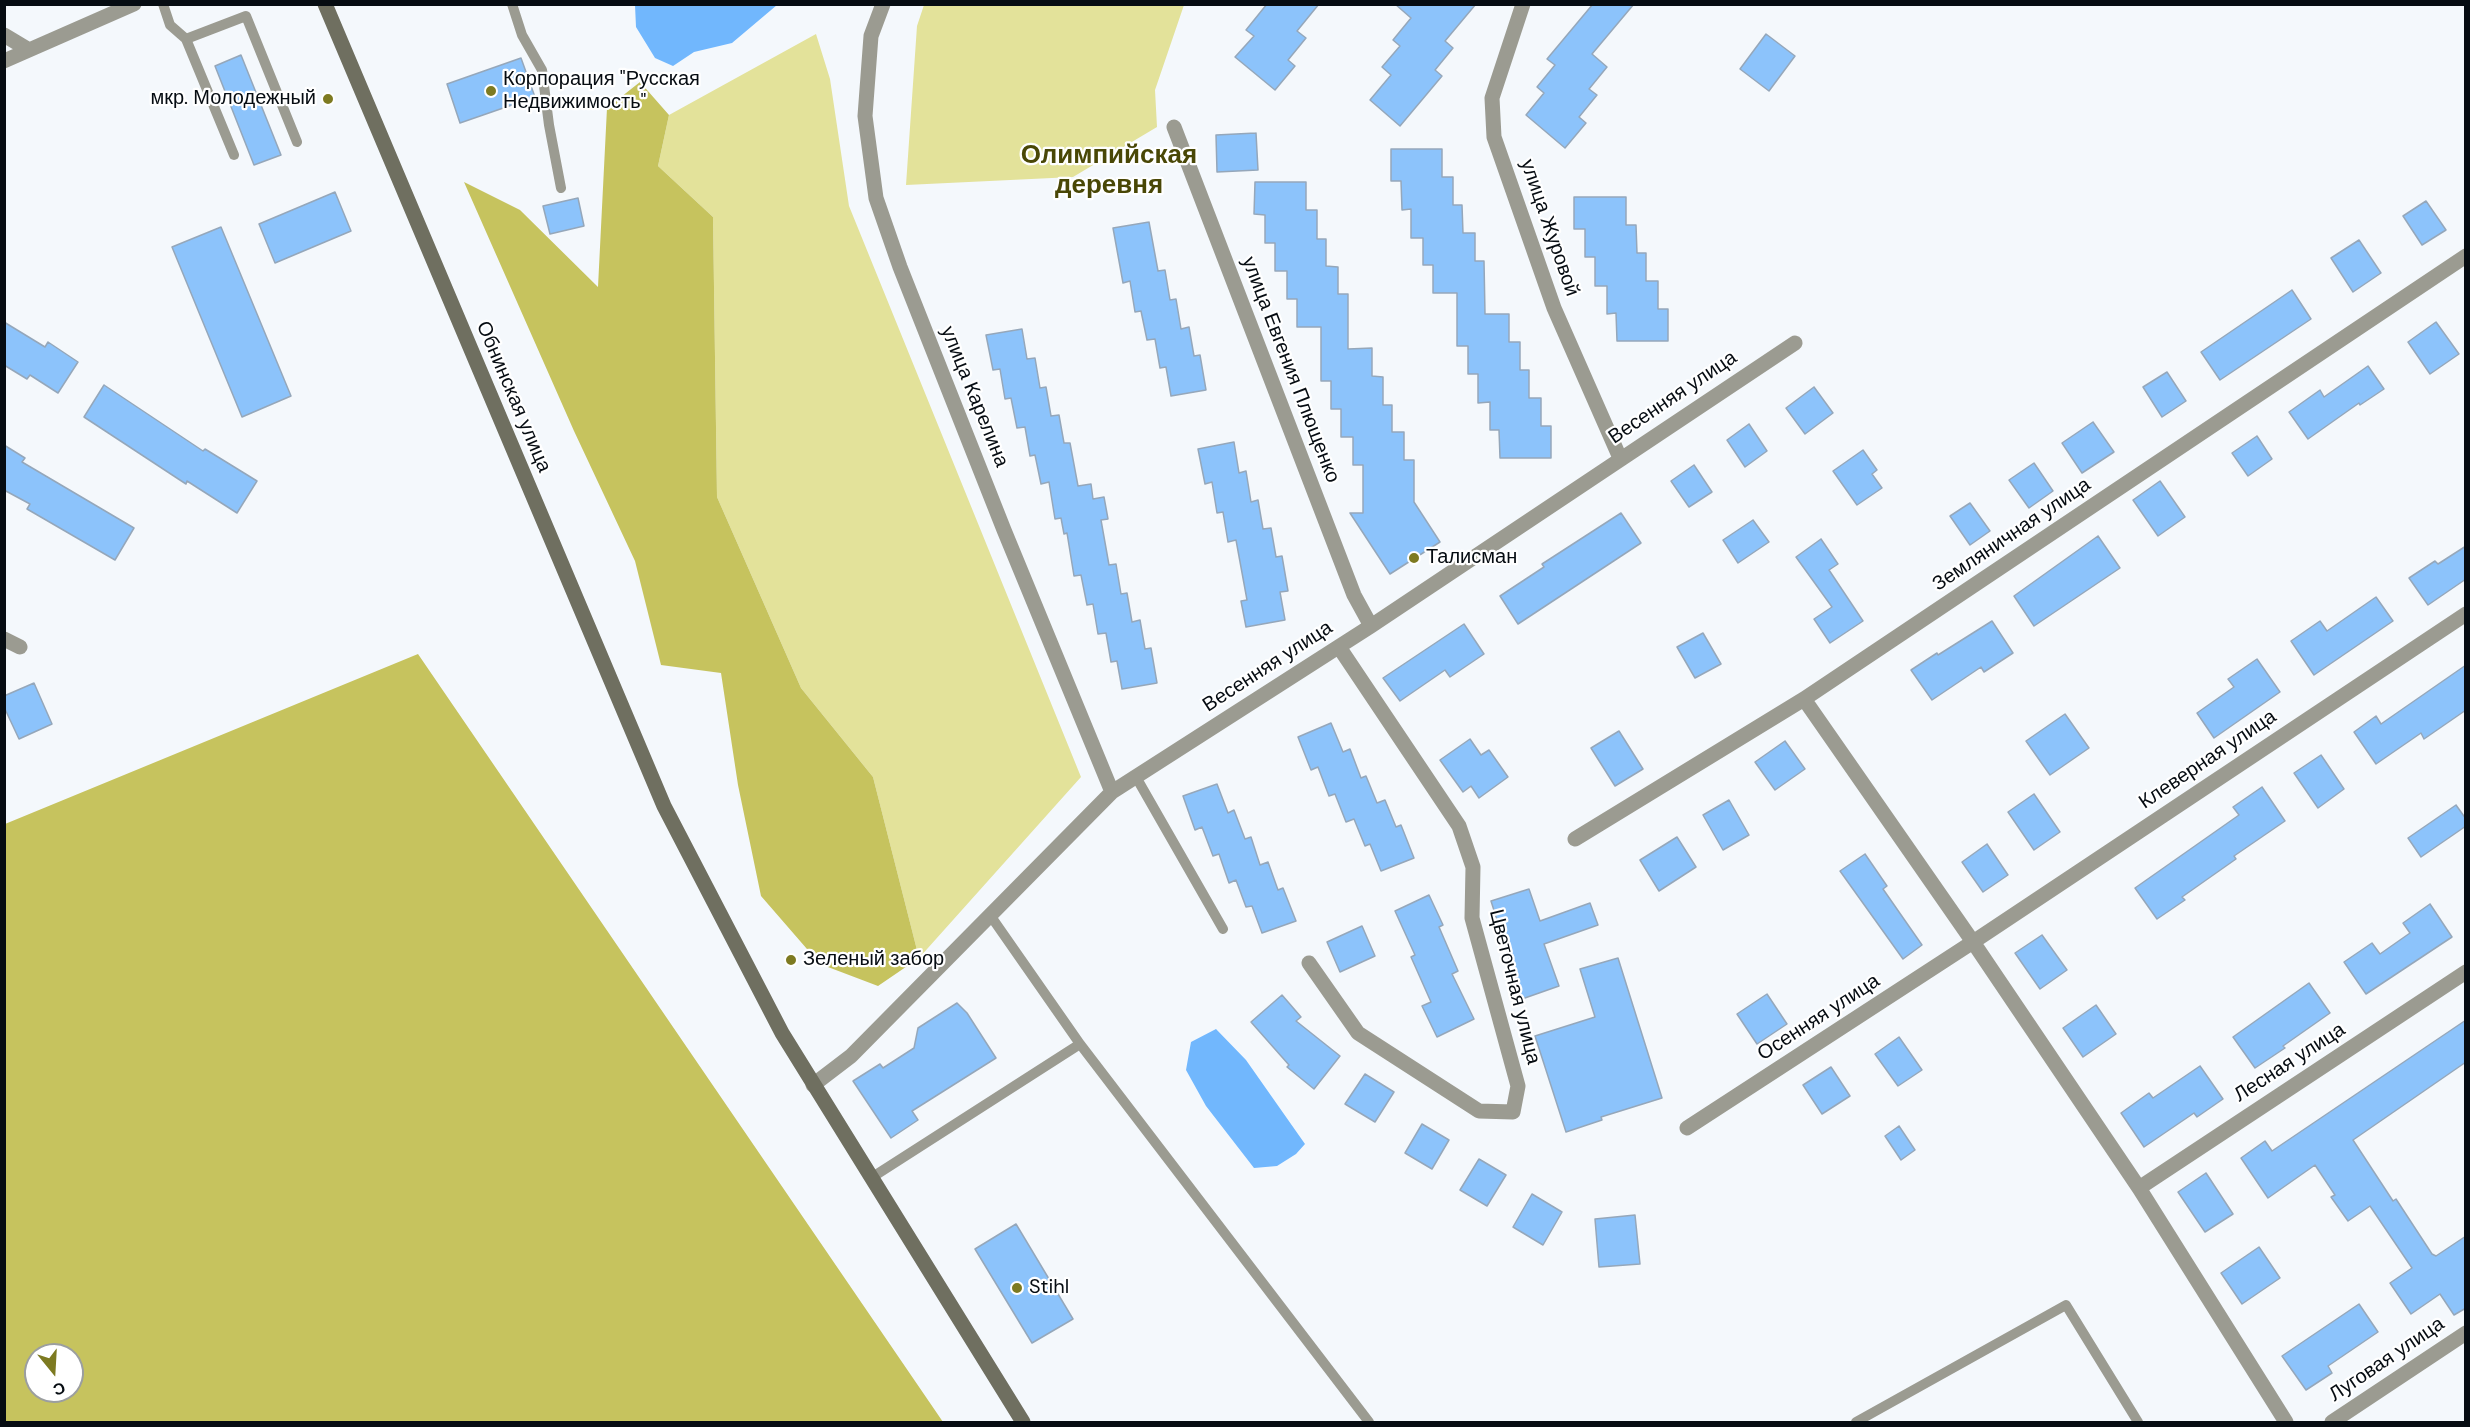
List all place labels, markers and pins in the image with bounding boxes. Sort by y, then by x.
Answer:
place label: Корпорация "Русская Недвижимость" [503,68,700,115]
marker: Корпорация "Русская Недвижимость" [484,84,498,98]
place label: мкр. Молодежный [150,87,316,111]
marker: мкр. Молодежный [321,92,335,106]
place label: Талисман [1426,546,1517,570]
marker: Талисман [1407,551,1421,565]
place label: Зеленый забор [803,948,944,972]
marker: Зеленый забор [784,953,798,967]
place label: Stihl [1029,1276,1069,1300]
marker: Stihl [1010,1281,1024,1295]

